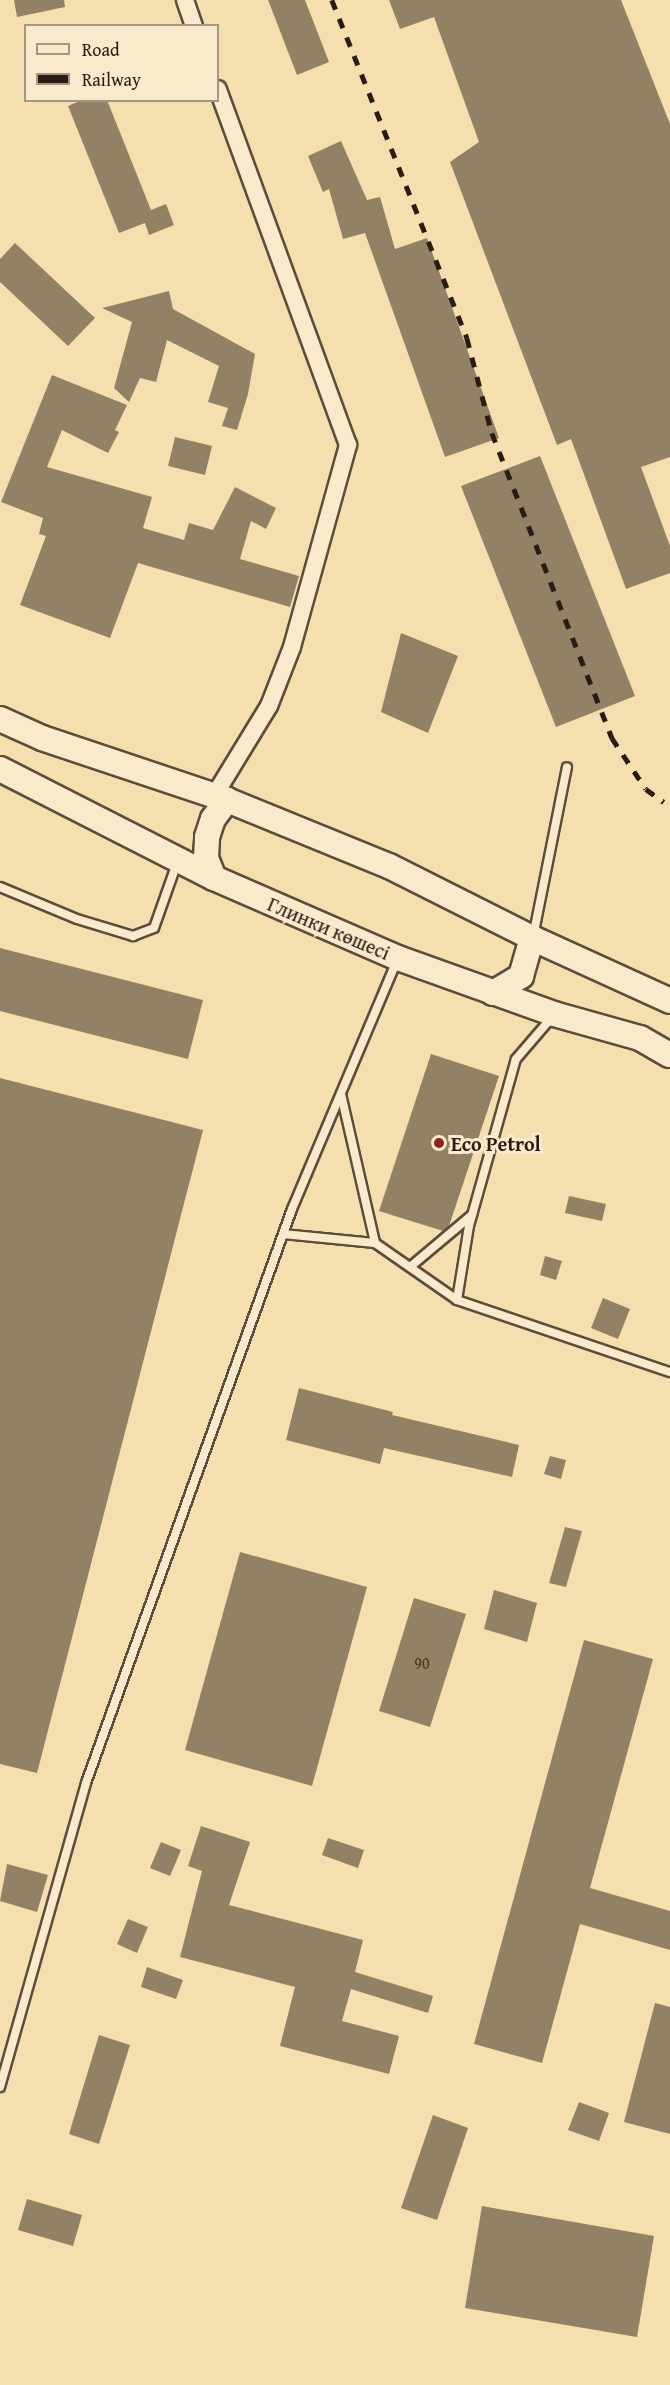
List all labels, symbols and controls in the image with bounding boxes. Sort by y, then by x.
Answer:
legend [24,24,219,102]
text: Road [82,36,120,63]
text: Railway [82,66,141,93]
street label: Глинки көшесі [264,891,394,965]
place label: Eco Petrol [451,1131,541,1155]
marker: Eco Petrol [432,1136,446,1150]
house number: 90 [414,1653,430,1673]

